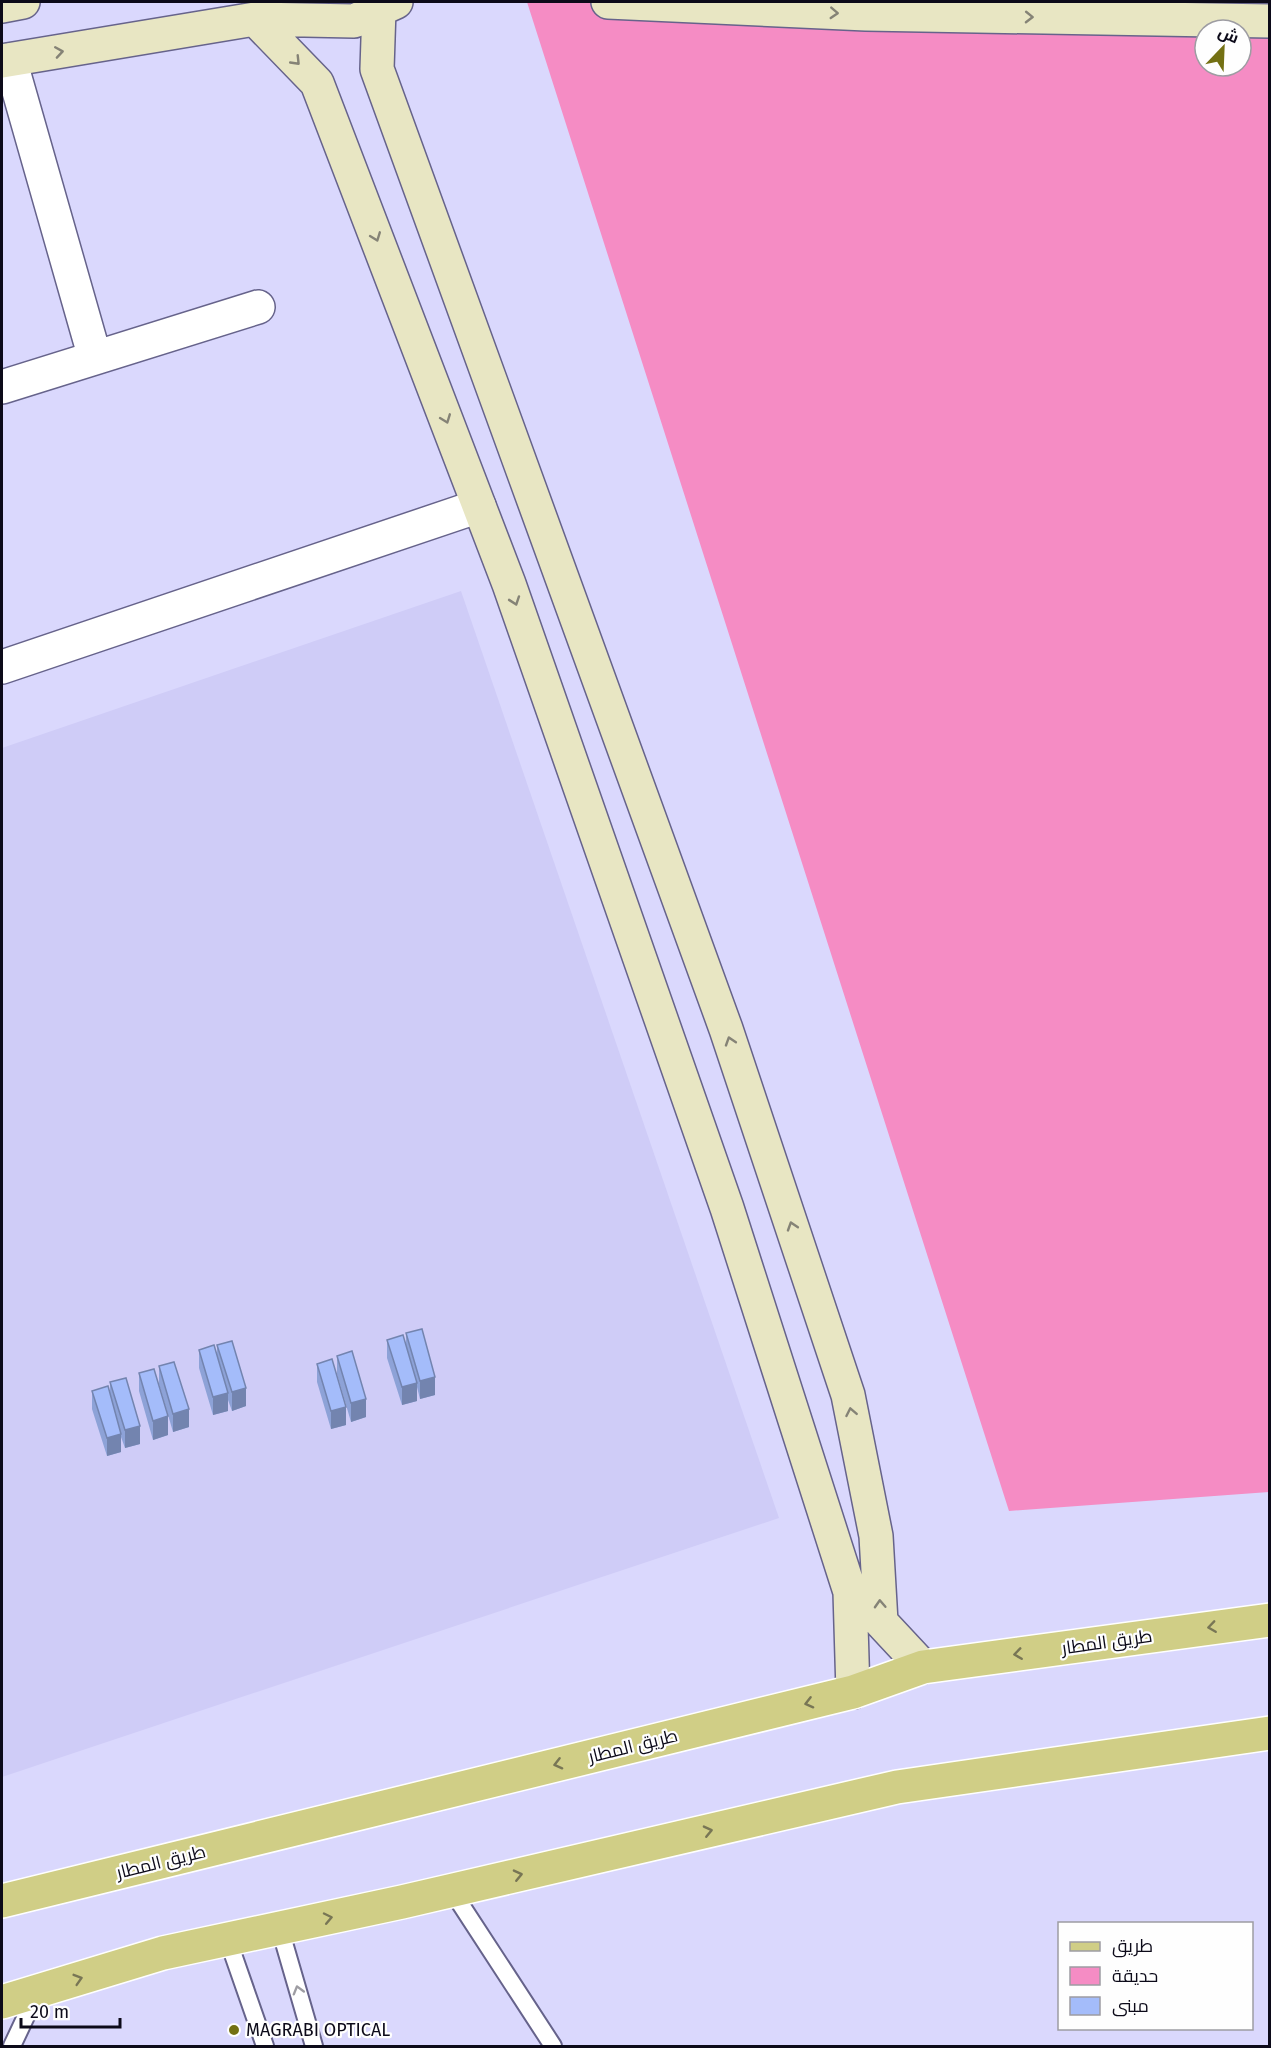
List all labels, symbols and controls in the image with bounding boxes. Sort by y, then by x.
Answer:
one-way arrow [829,6,838,19]
one-way arrow [1024,11,1033,23]
north arrow [1193,18,1253,78]
text: ش [1216,22,1242,47]
one-way arrow [55,46,64,58]
one-way arrow [289,54,300,64]
one-way arrow [369,230,381,241]
one-way arrow [439,412,451,423]
one-way arrow [508,595,520,606]
one-way arrow [725,1036,738,1047]
one-way arrow [786,1221,799,1232]
one-way arrow [845,1407,858,1417]
one-way arrow [873,1600,886,1609]
one-way arrow [1207,1621,1216,1633]
street label: طريق المطار [1059,1625,1154,1660]
one-way arrow [1014,1647,1023,1659]
one-way arrow [804,1695,814,1708]
street label: طريق المطار [585,1724,680,1769]
one-way arrow [553,1757,563,1770]
one-way arrow [703,1825,713,1838]
street label: طريق المطار [113,1840,208,1885]
one-way arrow [513,1870,523,1883]
one-way arrow [323,1913,333,1926]
legend [1058,1922,1253,2030]
text: طريق [1112,1935,1153,1958]
text: حديقة [1112,1965,1158,1987]
one-way arrow [72,1974,83,1986]
one-way arrow [293,1985,305,1996]
scale bar [21,1991,120,2029]
text: مبنى [1112,1995,1149,2017]
text: 20 m [30,2001,69,2023]
place label: MAGRABI OPTICAL [246,2019,390,2041]
marker: MAGRABI OPTICAL [227,2023,241,2037]

